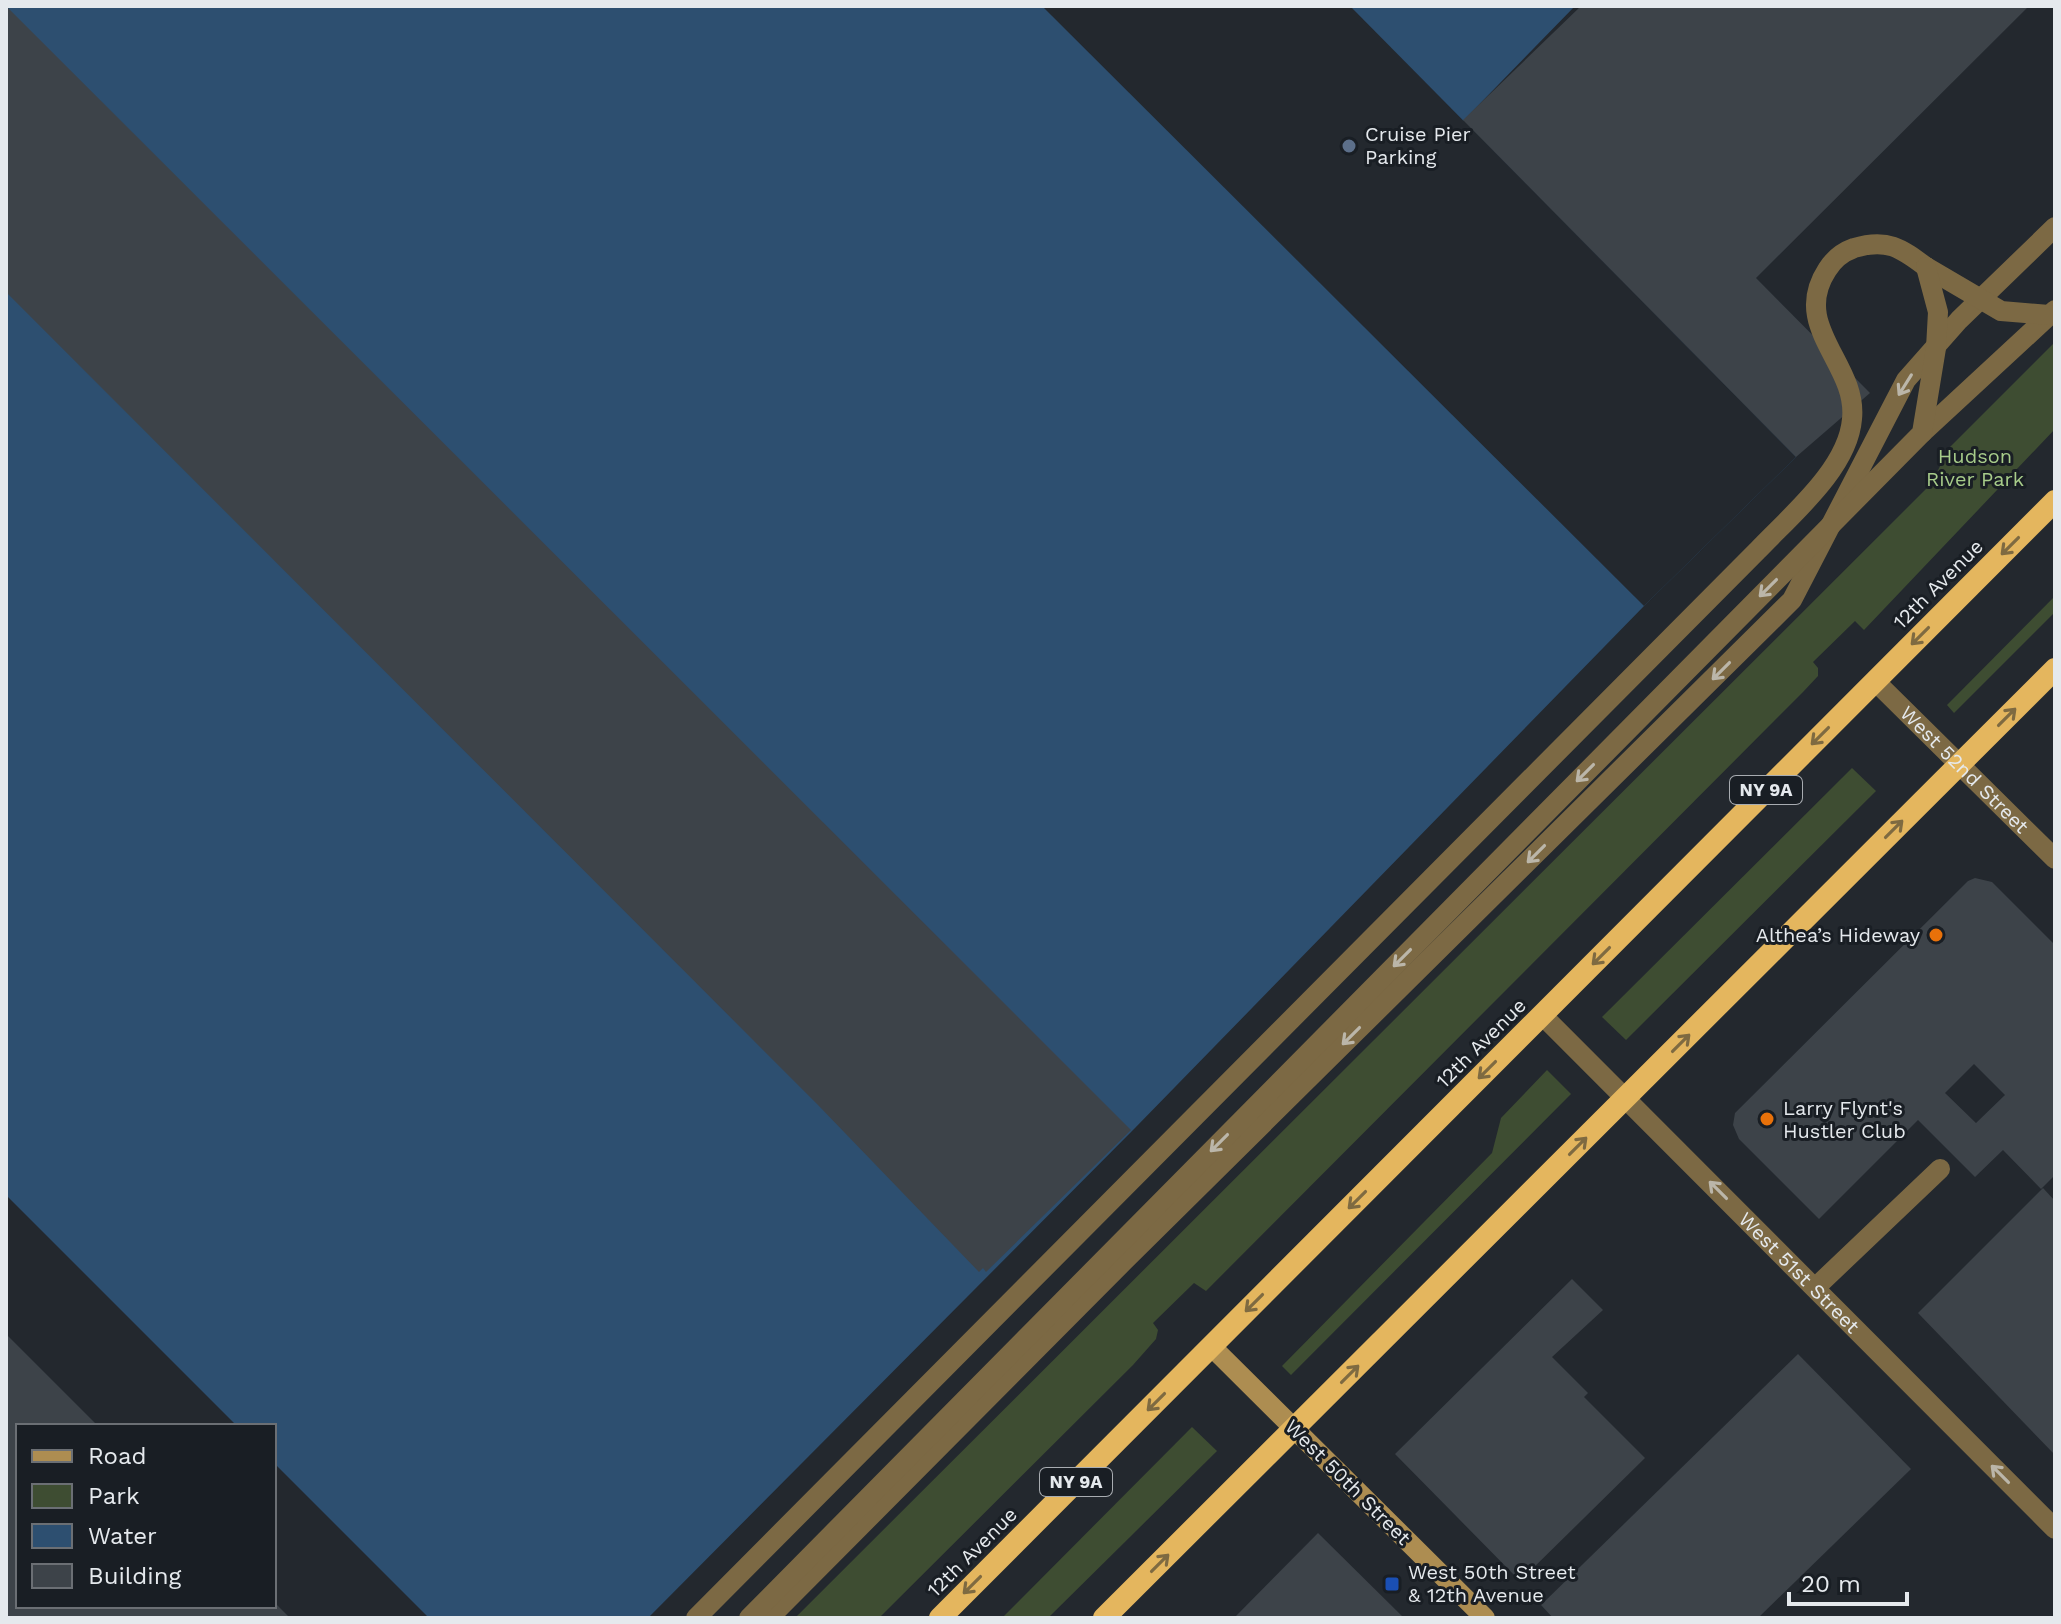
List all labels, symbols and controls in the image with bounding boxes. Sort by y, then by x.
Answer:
place label: Cruise Pier Parking [1365,122,1471,169]
marker: Cruise Pier Parking [1340,137,1358,155]
one-way arrow [1897,373,1914,395]
park label: Hudson River Park [1926,444,2024,491]
street label: 12th Avenue [1888,534,1988,634]
one-way arrow [2001,536,2020,555]
one-way arrow [1759,578,1778,597]
one-way arrow [1911,626,1930,645]
one-way arrow [1711,661,1731,680]
street label: West 52nd Street [1895,701,2034,839]
one-way arrow [1997,708,2016,727]
one-way arrow [1811,726,1830,745]
one-way arrow [1576,763,1595,782]
road number: NY 9A [1730,776,1802,804]
one-way arrow [1884,820,1903,839]
one-way arrow [1526,844,1546,863]
place label: Althea’s Hideway [1756,923,1921,947]
marker: Althea’s Hideway [1927,926,1945,944]
one-way arrow [1592,946,1611,966]
one-way arrow [1393,948,1412,968]
street label: 12th Avenue [1431,993,1531,1093]
one-way arrow [1341,1027,1361,1046]
one-way arrow [1671,1034,1690,1053]
one-way arrow [1478,1060,1497,1079]
place label: Larry Flynt's Hustler Club [1783,1096,1906,1143]
marker: Larry Flynt's Hustler Club [1758,1110,1776,1128]
one-way arrow [1210,1133,1229,1153]
one-way arrow [1568,1137,1587,1156]
one-way arrow [1708,1181,1728,1200]
one-way arrow [1348,1190,1367,1210]
street label: West 51st Street [1734,1207,1865,1339]
one-way arrow [1245,1293,1264,1312]
one-way arrow [1340,1365,1359,1384]
one-way arrow [1146,1392,1166,1411]
street label: West 50th Street [1280,1414,1416,1550]
legend [16,1424,276,1608]
text: Road [88,1442,147,1470]
one-way arrow [1991,1465,2010,1484]
road number: NY 9A [1040,1468,1112,1496]
text: Park [88,1482,140,1510]
street label: 12th Avenue [922,1502,1022,1602]
text: Water [88,1522,157,1550]
one-way arrow [1150,1554,1169,1573]
scale bar [1789,1556,1907,1606]
place label: West 50th Street & 12th Avenue [1408,1560,1576,1607]
text: Building [88,1562,181,1590]
text: 20 m [1801,1570,1861,1598]
marker: West 50th Street & 12th Avenue [1383,1575,1401,1593]
one-way arrow [962,1576,982,1595]

